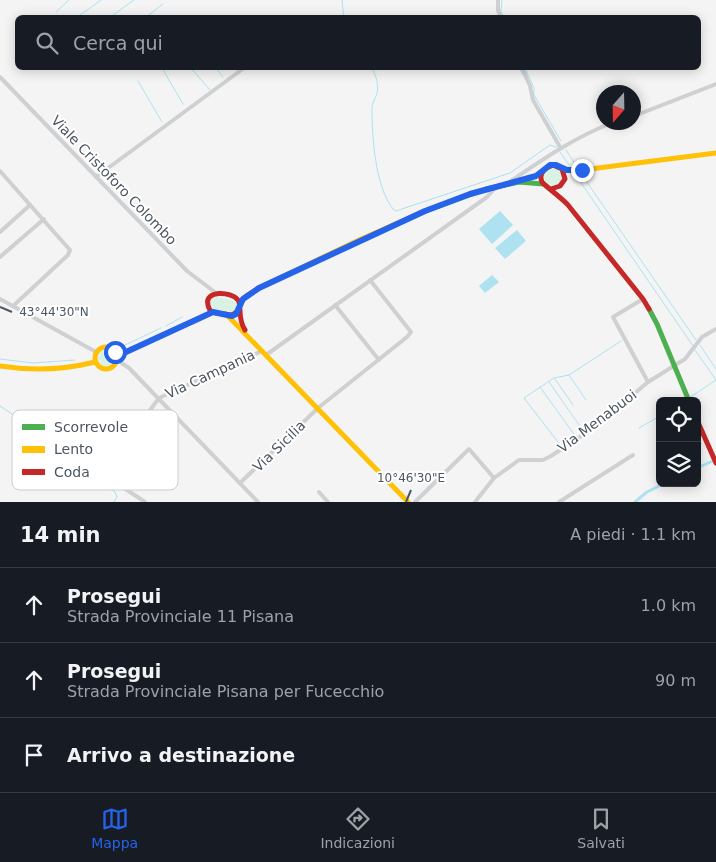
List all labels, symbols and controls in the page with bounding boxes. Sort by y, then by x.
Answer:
search box [15,15,701,70]
icon: search [33,29,61,57]
text: Cerca qui [73,32,163,54]
north arrow [596,85,641,130]
street label: Viale Cristoforo Colombo [48,112,180,248]
route end [571,159,594,182]
text: 43°44'30"N [19,305,89,319]
route start [104,341,127,364]
street label: Via Campania [163,346,257,402]
street label: Via Menabuoi [554,386,640,456]
map controls [656,397,701,487]
button: locate [656,397,701,442]
legend [12,410,178,490]
street label: Via Sicilia [249,417,309,475]
text: Scorrevole [54,419,128,435]
text: Lento [54,441,93,457]
button: layers [656,442,701,487]
text: Coda [54,464,90,480]
text: 10°46'30"E [377,471,445,485]
text: 14 min [20,523,101,547]
text: A piedi · 1.1 km [570,525,696,544]
text: Prosegui [67,585,161,607]
icon: ahead [20,591,48,619]
text: 1.0 km [641,596,696,615]
text: Strada Provinciale 11 Pisana [67,607,294,626]
text: Prosegui [67,660,161,682]
icon: ahead [20,666,48,694]
text: 90 m [655,671,696,690]
text: Strada Provinciale Pisana per Fucecchio [67,682,384,701]
icon: arrive [20,741,48,769]
text: Arrivo a destinazione [67,744,295,766]
tab: Mappa [91,805,138,851]
tab: Indicazioni [320,805,395,851]
tab: Salvati [577,805,625,851]

